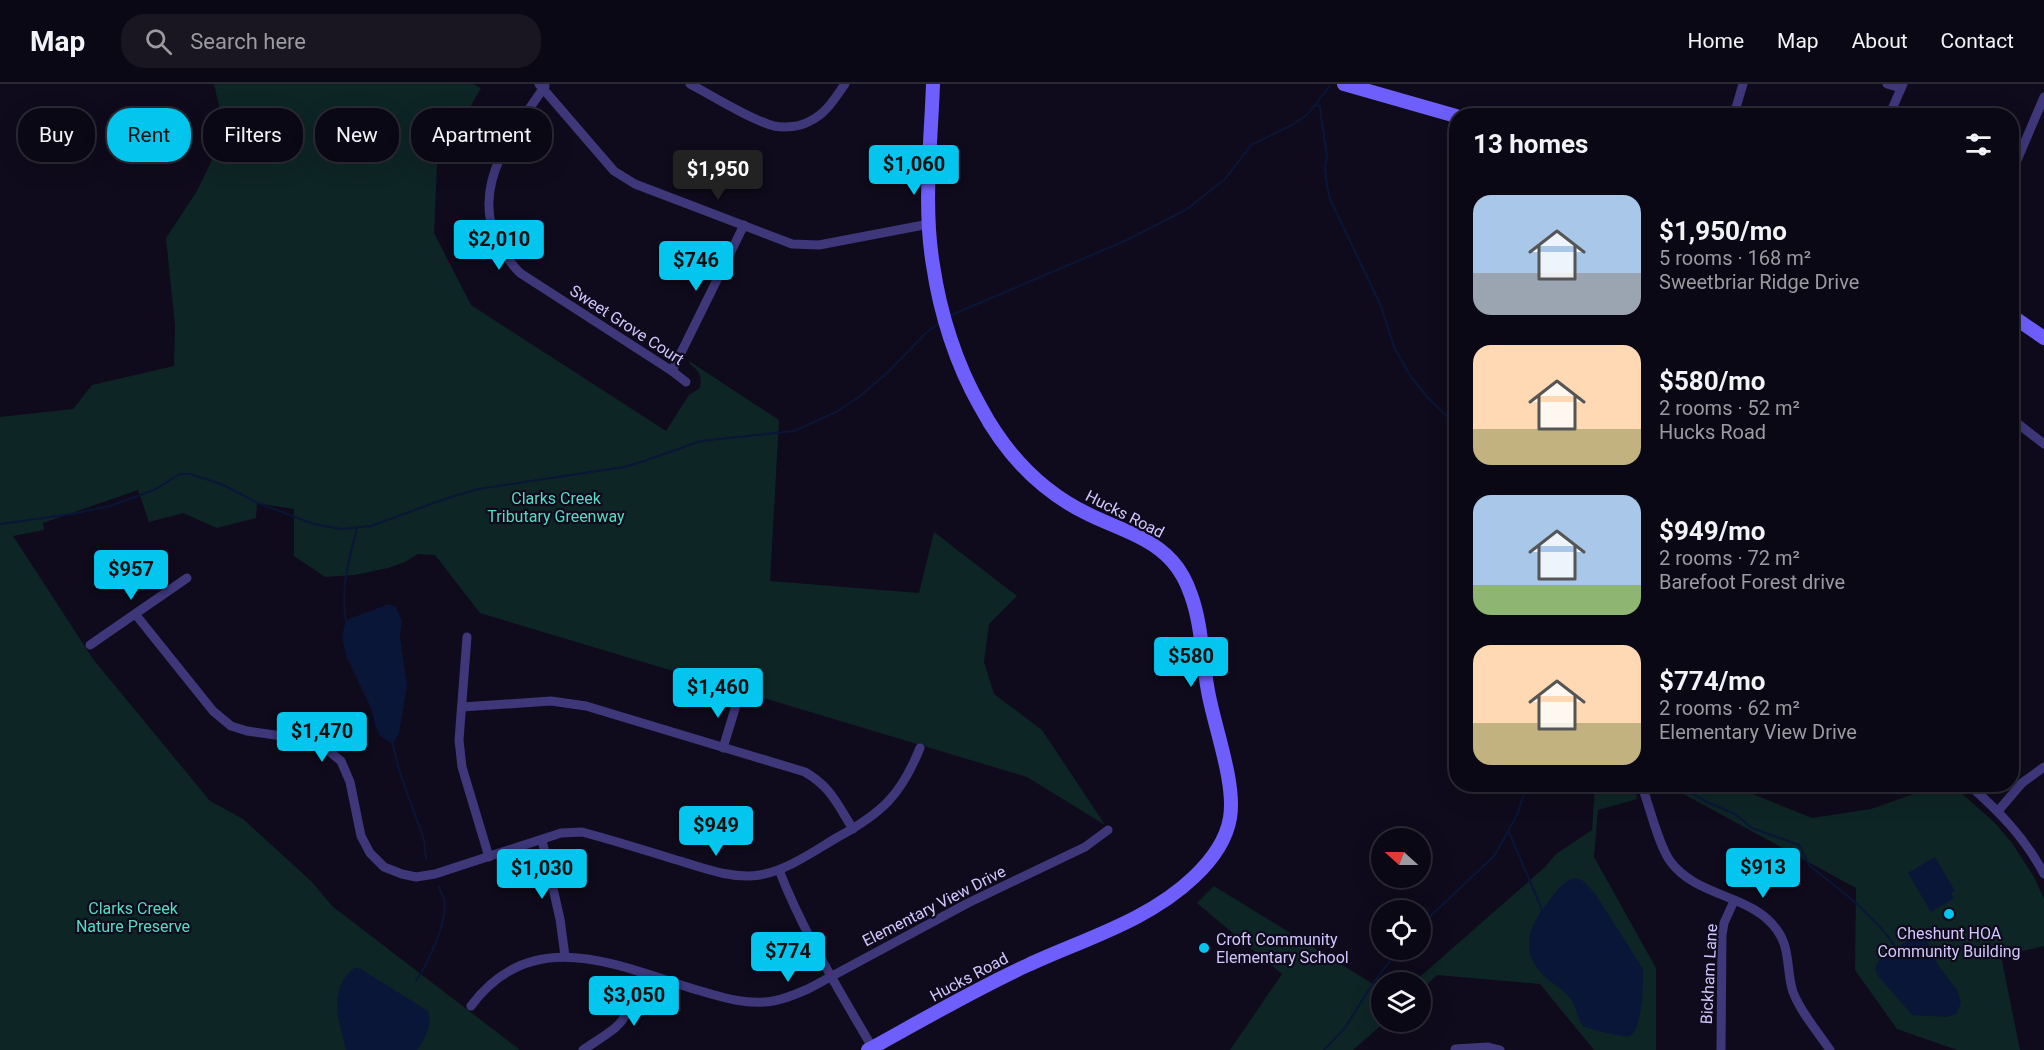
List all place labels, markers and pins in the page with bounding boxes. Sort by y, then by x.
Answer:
pin: $1,060 [865,145,963,196]
pin: $1,950 [669,150,767,201]
pin: $2,010 [450,220,548,271]
pin: $746 [660,241,732,292]
pin: $957 [95,550,167,601]
pin: $580 [1155,637,1227,688]
pin: $1,460 [669,668,767,719]
pin: $1,470 [273,712,371,763]
pin: $949 [680,806,752,857]
pin: $913 [1727,848,1799,899]
pin: $1,030 [493,849,591,900]
marker: Cheshunt HOA Community Building [1942,907,1956,921]
place label: Cheshunt HOA Community Building [1877,924,2021,961]
place label: Croft Community Elementary School [1216,930,1349,967]
pin: $774 [752,932,824,983]
marker: Croft Community Elementary School [1197,941,1211,955]
pin: $3,050 [585,976,683,1027]

